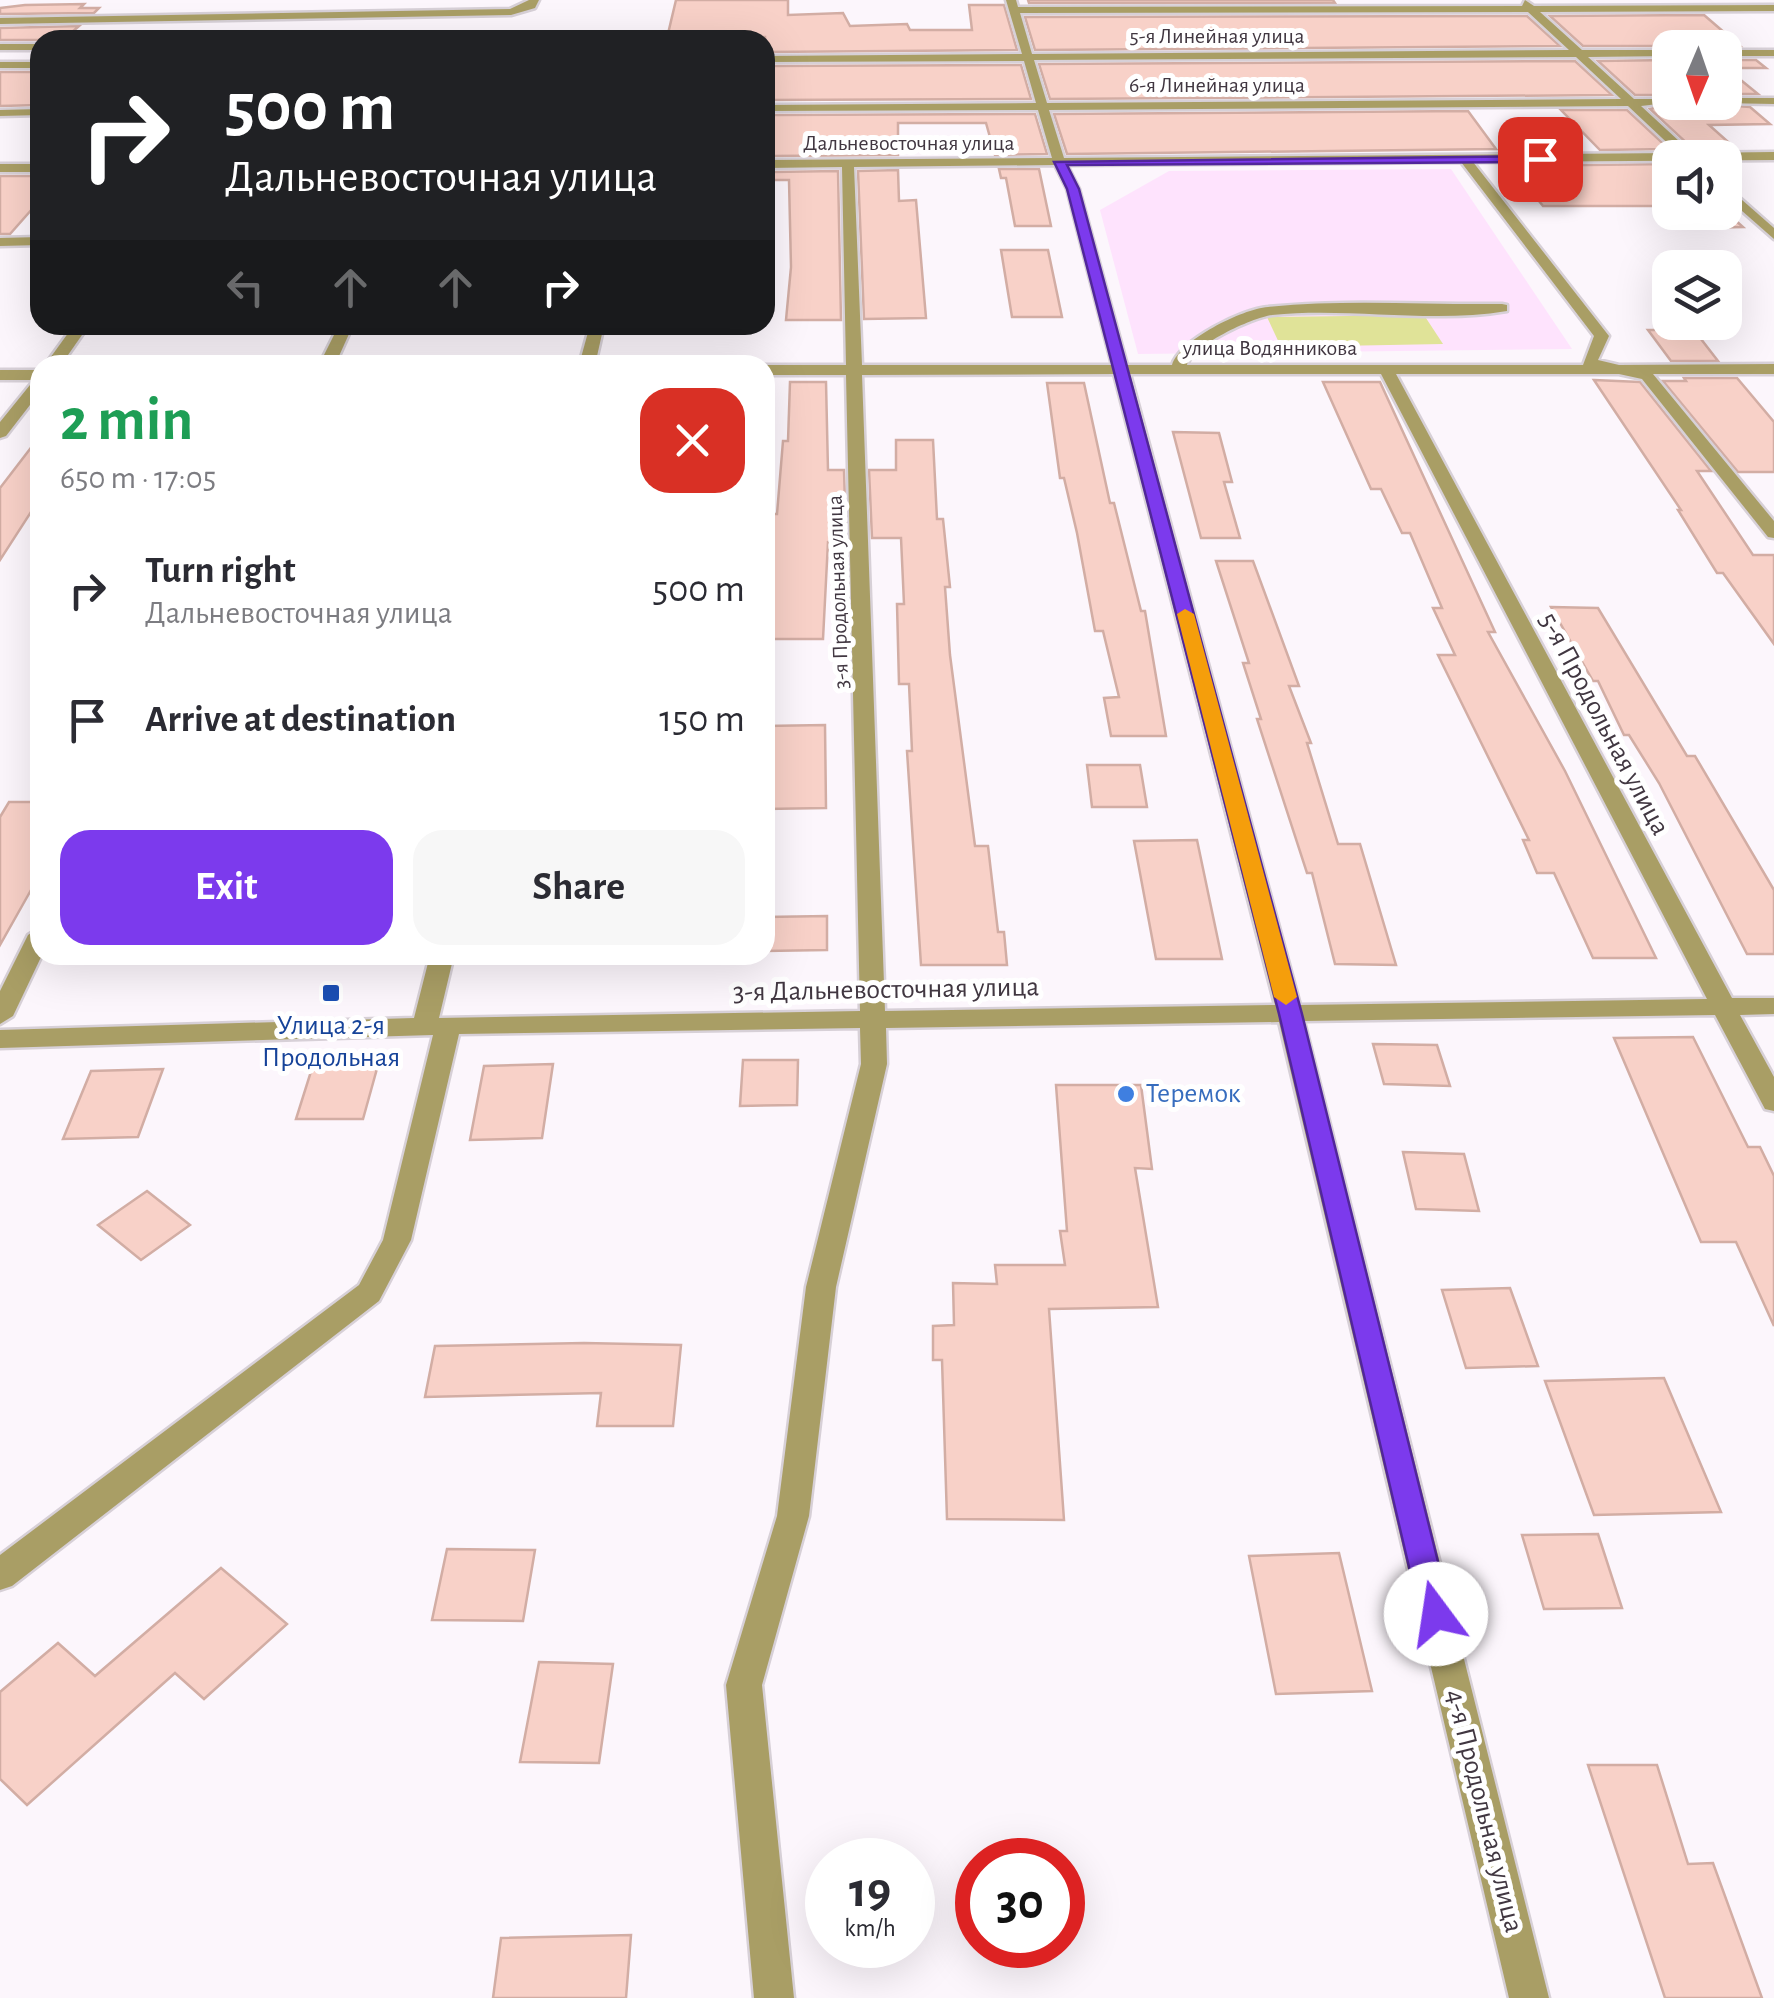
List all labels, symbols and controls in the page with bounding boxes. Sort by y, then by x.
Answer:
street label: 5-я Линейная улица [1129,25,1305,47]
north arrow [1652,30,1742,120]
map controls [1652,30,1742,340]
icon: right [60,70,190,200]
text: 500 m [225,73,395,143]
street label: 6-я Линейная улица [1129,74,1305,96]
pin [1498,117,1583,202]
street label: Дальневосточная улица [803,132,1015,154]
icon: arrive [1513,132,1568,187]
button: sound [1652,140,1742,230]
text: Дальневосточная улица [225,155,657,200]
button: layers [1652,250,1742,340]
icon: left [218,260,273,315]
icon: ahead [323,260,378,315]
icon: ahead [428,260,483,315]
icon: right [533,260,588,315]
street label: улица Водянникова [1182,337,1357,359]
button: close [640,388,745,493]
text: 2 min [60,391,193,451]
text: 650 m · 17:05 [60,462,216,494]
street label: 3-я Продольная улица [824,495,852,689]
text: Turn right [145,552,295,590]
icon: right [60,563,115,618]
text: 500 m [652,571,745,609]
text: Дальневосточная улица [145,597,452,629]
street label: 5-я Продольная улица [1534,608,1675,840]
icon: arrive [60,693,115,748]
text: Arrive at destination [145,701,456,739]
text: 150 m [659,701,745,739]
button: Exit [60,830,393,945]
button: Share [413,830,745,945]
street label: 3-я Дальневосточная улица [733,973,1040,1007]
marker: Улица 2-я Продольная [320,982,342,1004]
place label: Улица 2-я Продольная [262,1012,400,1072]
place label: Теремок [1146,1080,1241,1108]
marker: Теремок [1115,1083,1137,1105]
position arrow [1384,1562,1488,1666]
street label: 4-я Продольная улица [1440,1687,1528,1935]
speed limit sign: 30 [955,1838,1085,1968]
text: 19 [849,1866,891,1916]
text: km/h [844,1916,896,1941]

